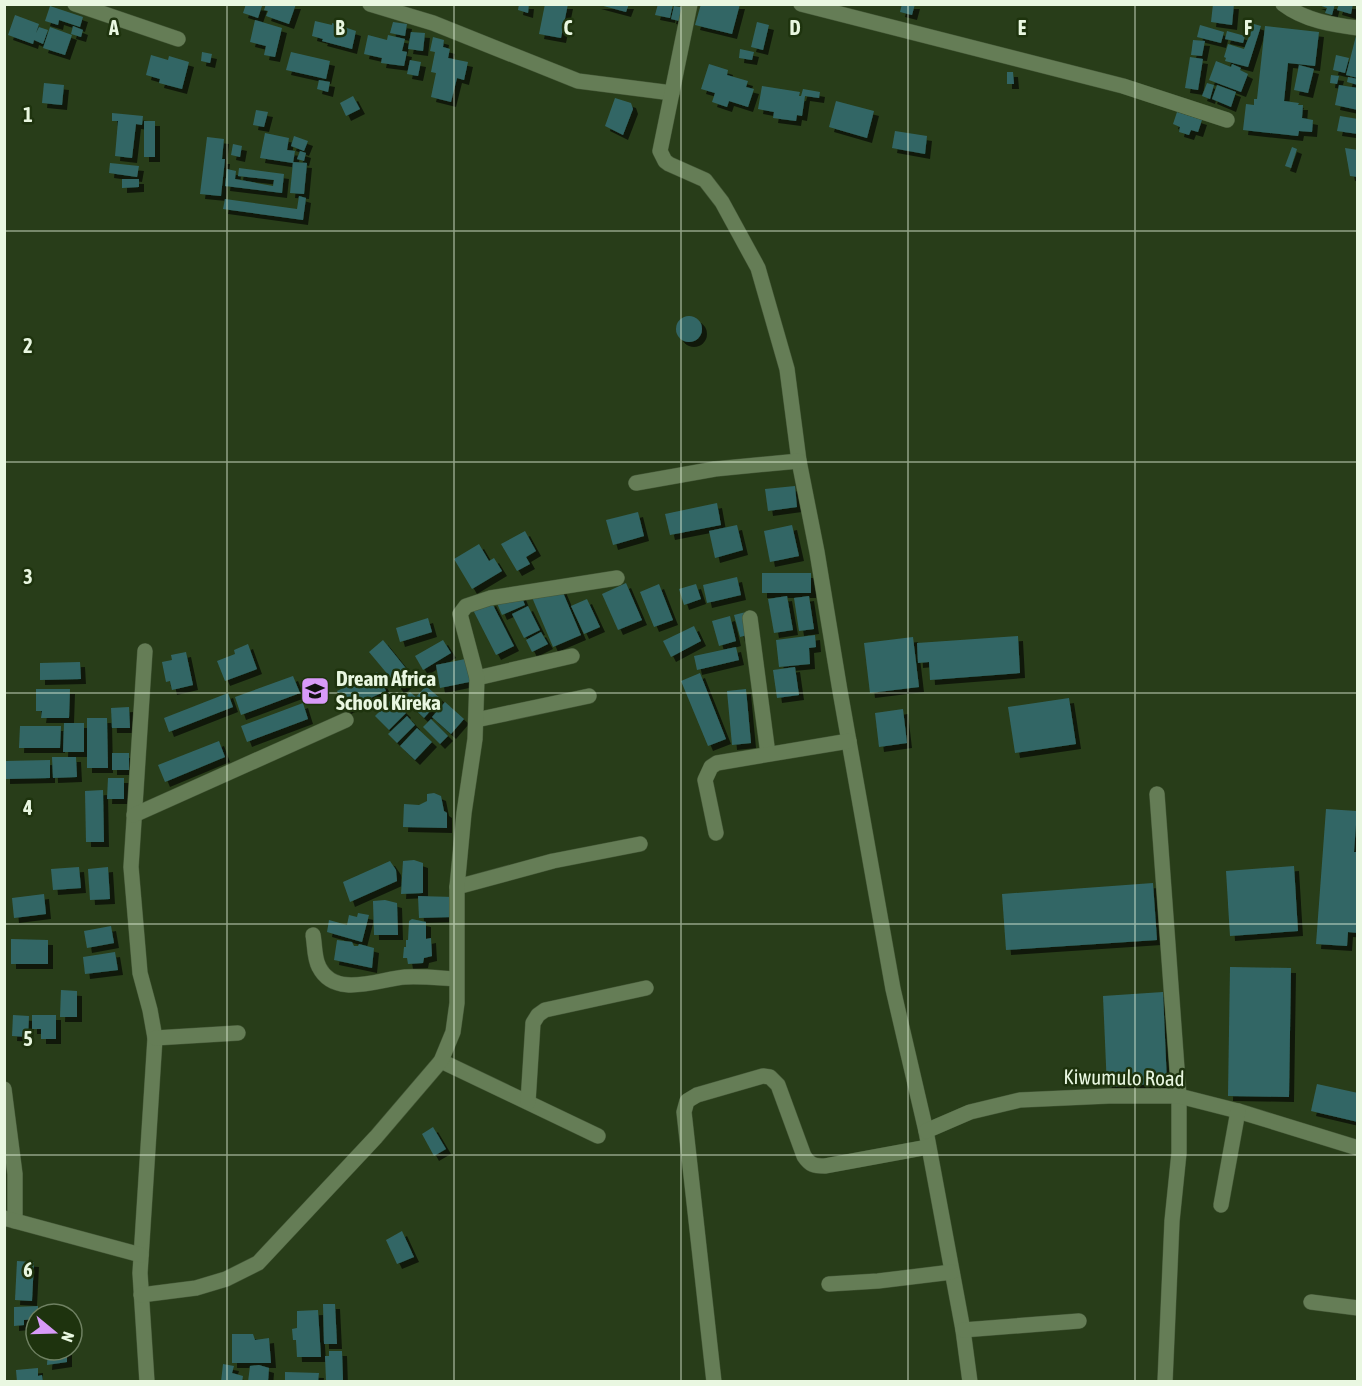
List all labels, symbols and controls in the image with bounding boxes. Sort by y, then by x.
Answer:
text: A [108,16,119,39]
text: B [335,16,345,39]
text: C [564,16,573,39]
text: D [789,16,801,39]
text: E [1018,16,1027,39]
text: F [1244,16,1252,39]
text: 1 [23,103,33,126]
text: 2 [23,334,33,357]
text: 3 [23,565,33,588]
place label: Dream Africa School Kireka [336,666,441,714]
school or university icon: Dream Africa School Kireka [299,675,331,707]
text: 4 [22,796,33,819]
text: 5 [23,1027,33,1050]
street label: Kiwumulo Road [1063,1064,1185,1090]
text: 6 [23,1258,33,1281]
north arrow [24,1302,84,1362]
text: N [58,1329,78,1344]

